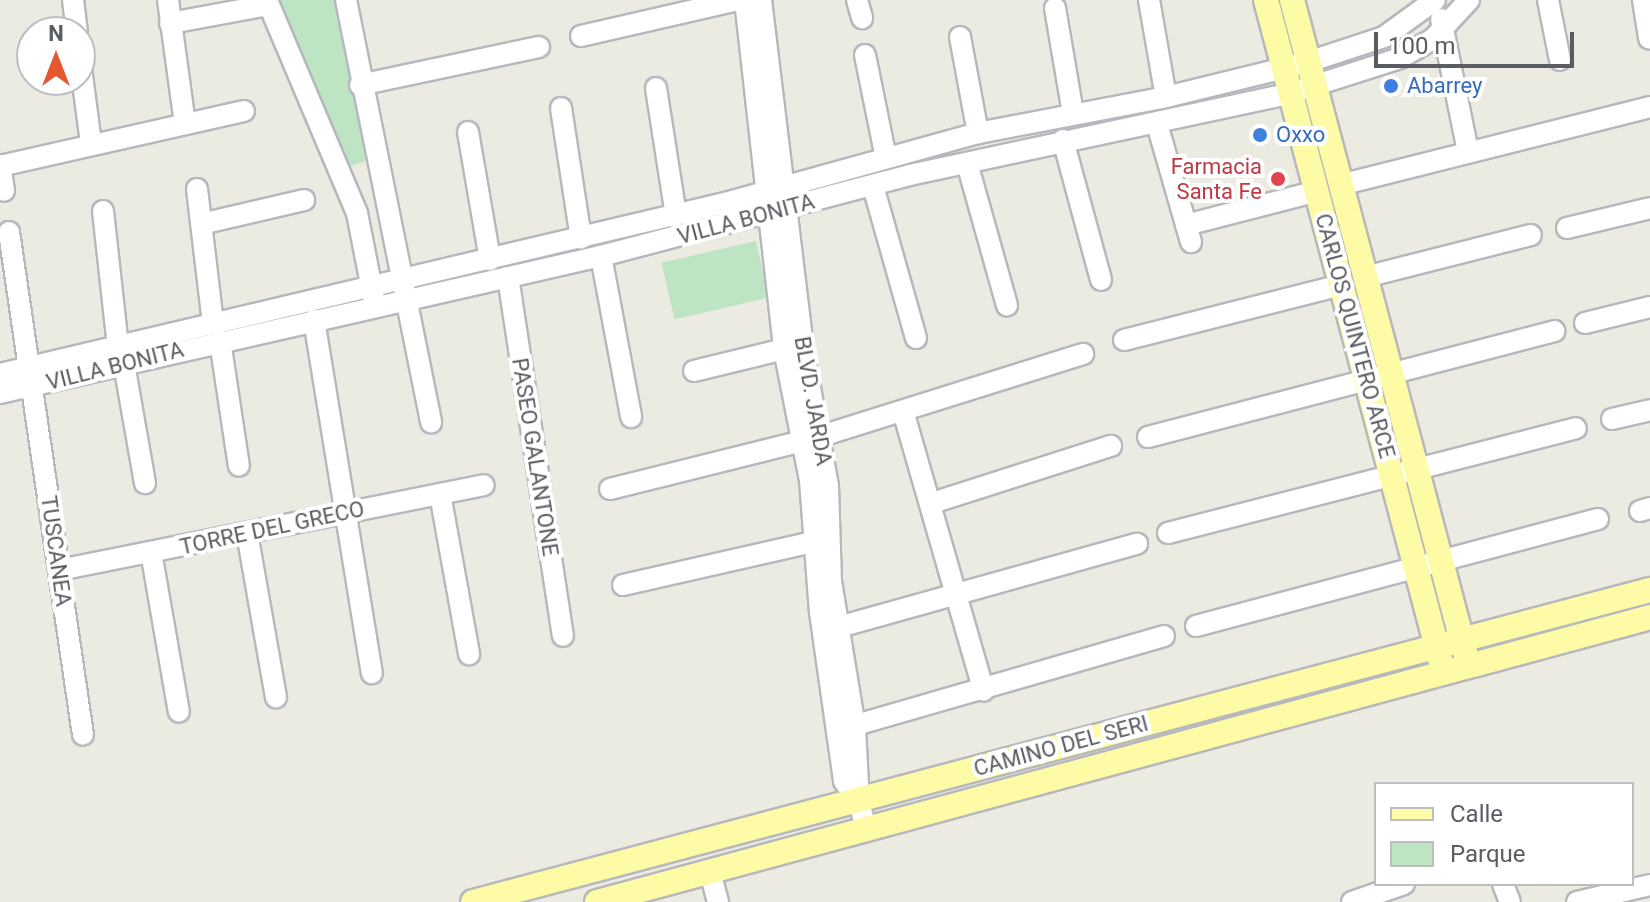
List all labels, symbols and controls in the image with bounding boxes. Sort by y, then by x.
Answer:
north arrow [16,16,96,96]
scale bar [1378,16,1578,66]
text: N [48,21,64,46]
text: 100 m [1388,32,1455,60]
place label: Abarrey [1407,73,1482,99]
marker: Abarrey [1382,77,1400,95]
place label: Oxxo [1276,122,1325,148]
marker: Oxxo [1251,126,1269,144]
place label: Farmacia Santa Fe [1171,153,1262,204]
marker: Farmacia Santa Fe [1269,170,1287,188]
street label: VILLA BONITA [675,188,817,250]
street label: CARLOS QUINTERO ARCE [1310,211,1400,461]
street label: BLVD. JARDA [789,334,837,468]
street label: VILLA BONITA [44,336,186,396]
street label: PASEO GALANTONE [506,356,564,558]
street label: TUSCANEA [35,494,77,608]
street label: TORRE DEL GRECO [177,496,367,560]
street label: CAMINO DEL SERI [971,710,1151,782]
legend [1374,782,1634,886]
text: Calle [1450,800,1503,828]
text: Parque [1450,840,1526,868]

